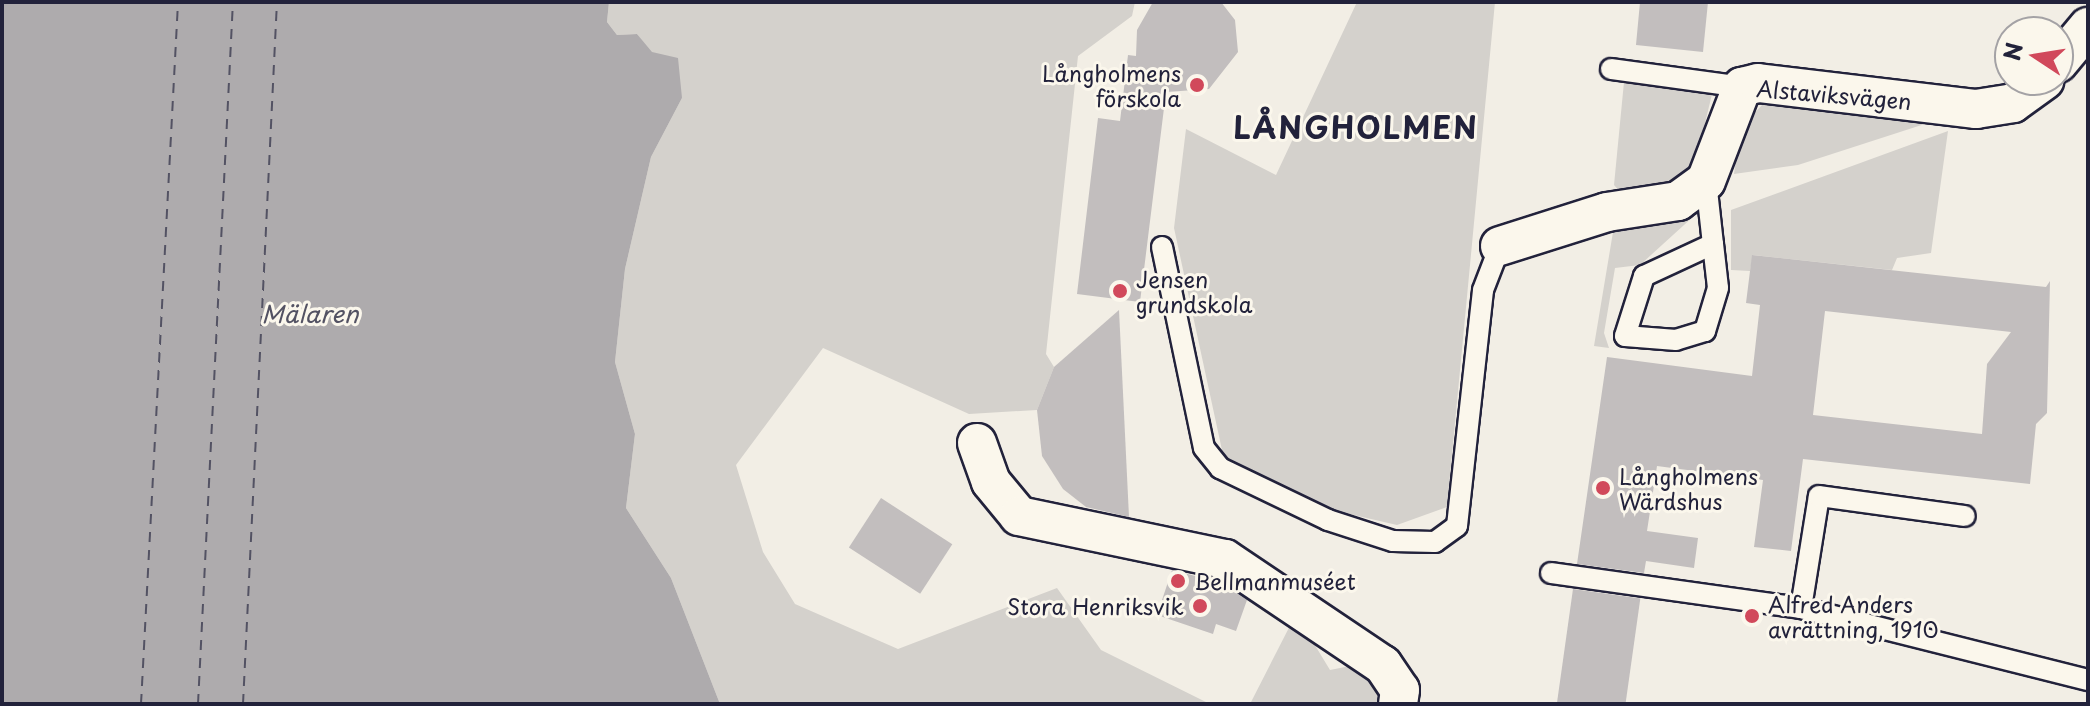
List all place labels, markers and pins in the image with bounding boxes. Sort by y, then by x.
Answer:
place label: Långholmens förskola [1042,59,1181,110]
marker: Långholmens förskola [1188,76,1206,94]
place label: Jensen grundskola [1136,265,1252,316]
marker: Jensen grundskola [1111,282,1129,300]
place label: Långholmens Wärdshus [1619,462,1758,514]
marker: Långholmens Wärdshus [1594,479,1612,497]
place label: Bellmanmuséet [1194,568,1356,594]
marker: Bellmanmuséet [1169,572,1187,590]
place label: Alfred Anders avrättning, 1910 [1768,590,1939,642]
place label: Stora Henriksvik [1009,593,1184,619]
marker: Stora Henriksvik [1191,597,1209,615]
marker: Alfred Anders avrättning, 1910 [1743,607,1761,625]

